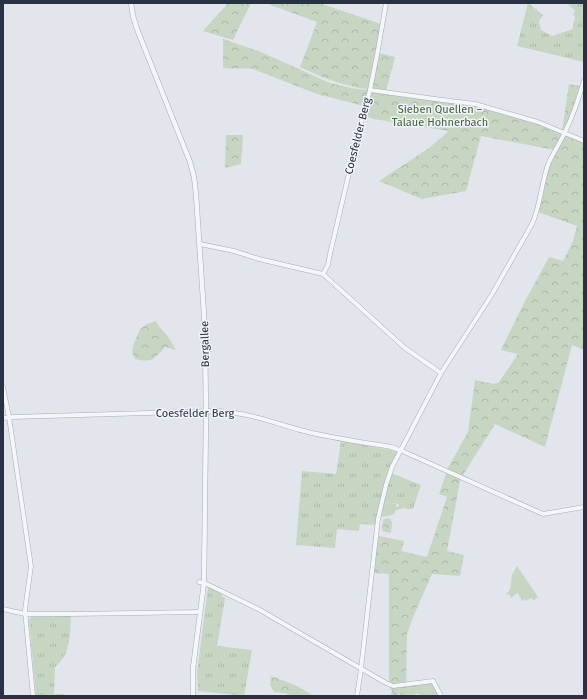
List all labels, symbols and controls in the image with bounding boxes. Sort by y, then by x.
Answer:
street label: Coesfelder Berg [342,96,374,176]
park label: Sieben Quellen – Talaue Hohnerbach [392,103,488,129]
street label: Bergallee [198,321,212,367]
street label: Coesfelder Berg [156,407,235,420]

